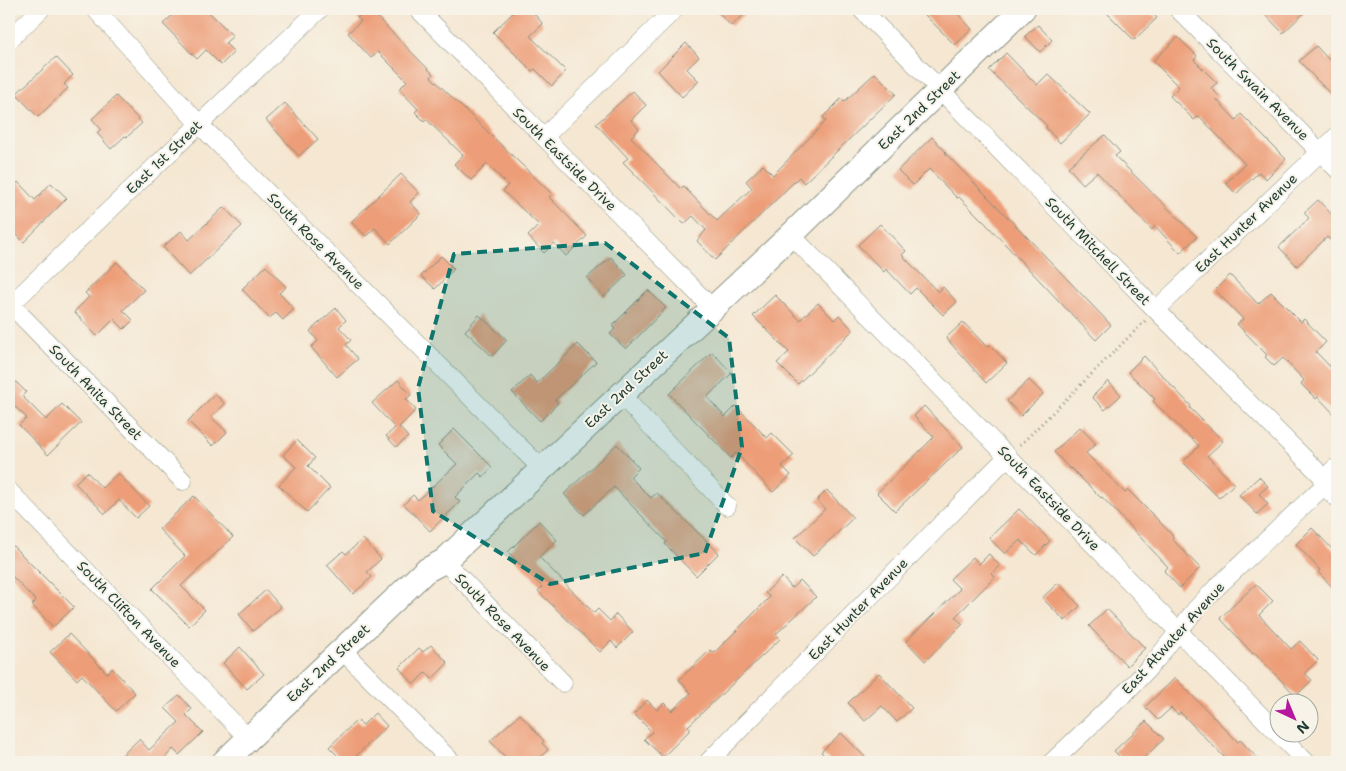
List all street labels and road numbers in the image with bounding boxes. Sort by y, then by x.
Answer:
street label: South Swain Avenue [1203,34,1313,144]
street label: East 2nd Street [874,66,964,154]
street label: South Eastside Drive [509,103,621,215]
street label: East 1st Street [122,116,206,198]
street label: East Hunter Avenue [1191,169,1301,277]
street label: South Rose Avenue [264,189,368,293]
street label: South Mitchell Street [1042,193,1154,309]
street label: South Anita Street [46,340,146,444]
street label: East 2nd Street [581,346,671,432]
street label: South Eastside Drive [994,442,1104,555]
street label: East Hunter Avenue [804,554,912,664]
street label: South Clifton Avenue [73,557,185,671]
street label: South Rose Avenue [451,569,555,675]
street label: East Atwater Avenue [1118,578,1228,698]
street label: East 2nd Street [283,620,373,706]

